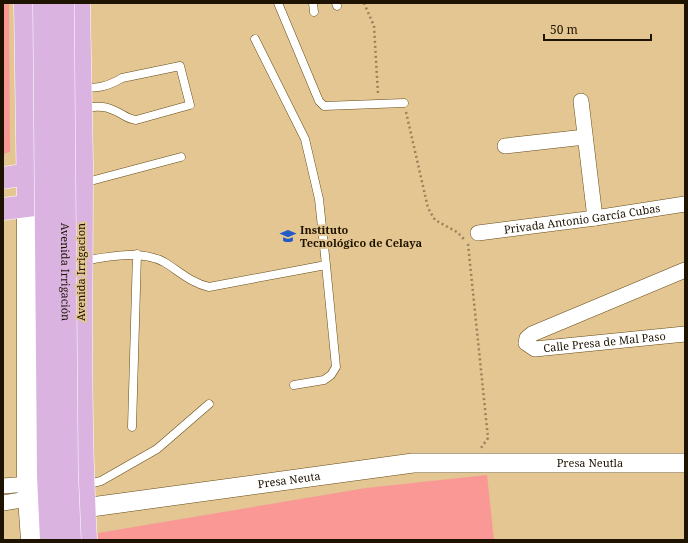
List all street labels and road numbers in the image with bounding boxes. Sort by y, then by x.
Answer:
street label: Privada Antonio García Cubas [503,200,661,237]
street label: Avenida Irrigación [58,223,74,321]
street label: Avenida Irrigacion [73,223,88,321]
street label: Calle Presa de Mal Paso [543,328,666,355]
street label: Presa Neutla [557,455,623,470]
street label: Presa Neuta [257,468,321,491]

